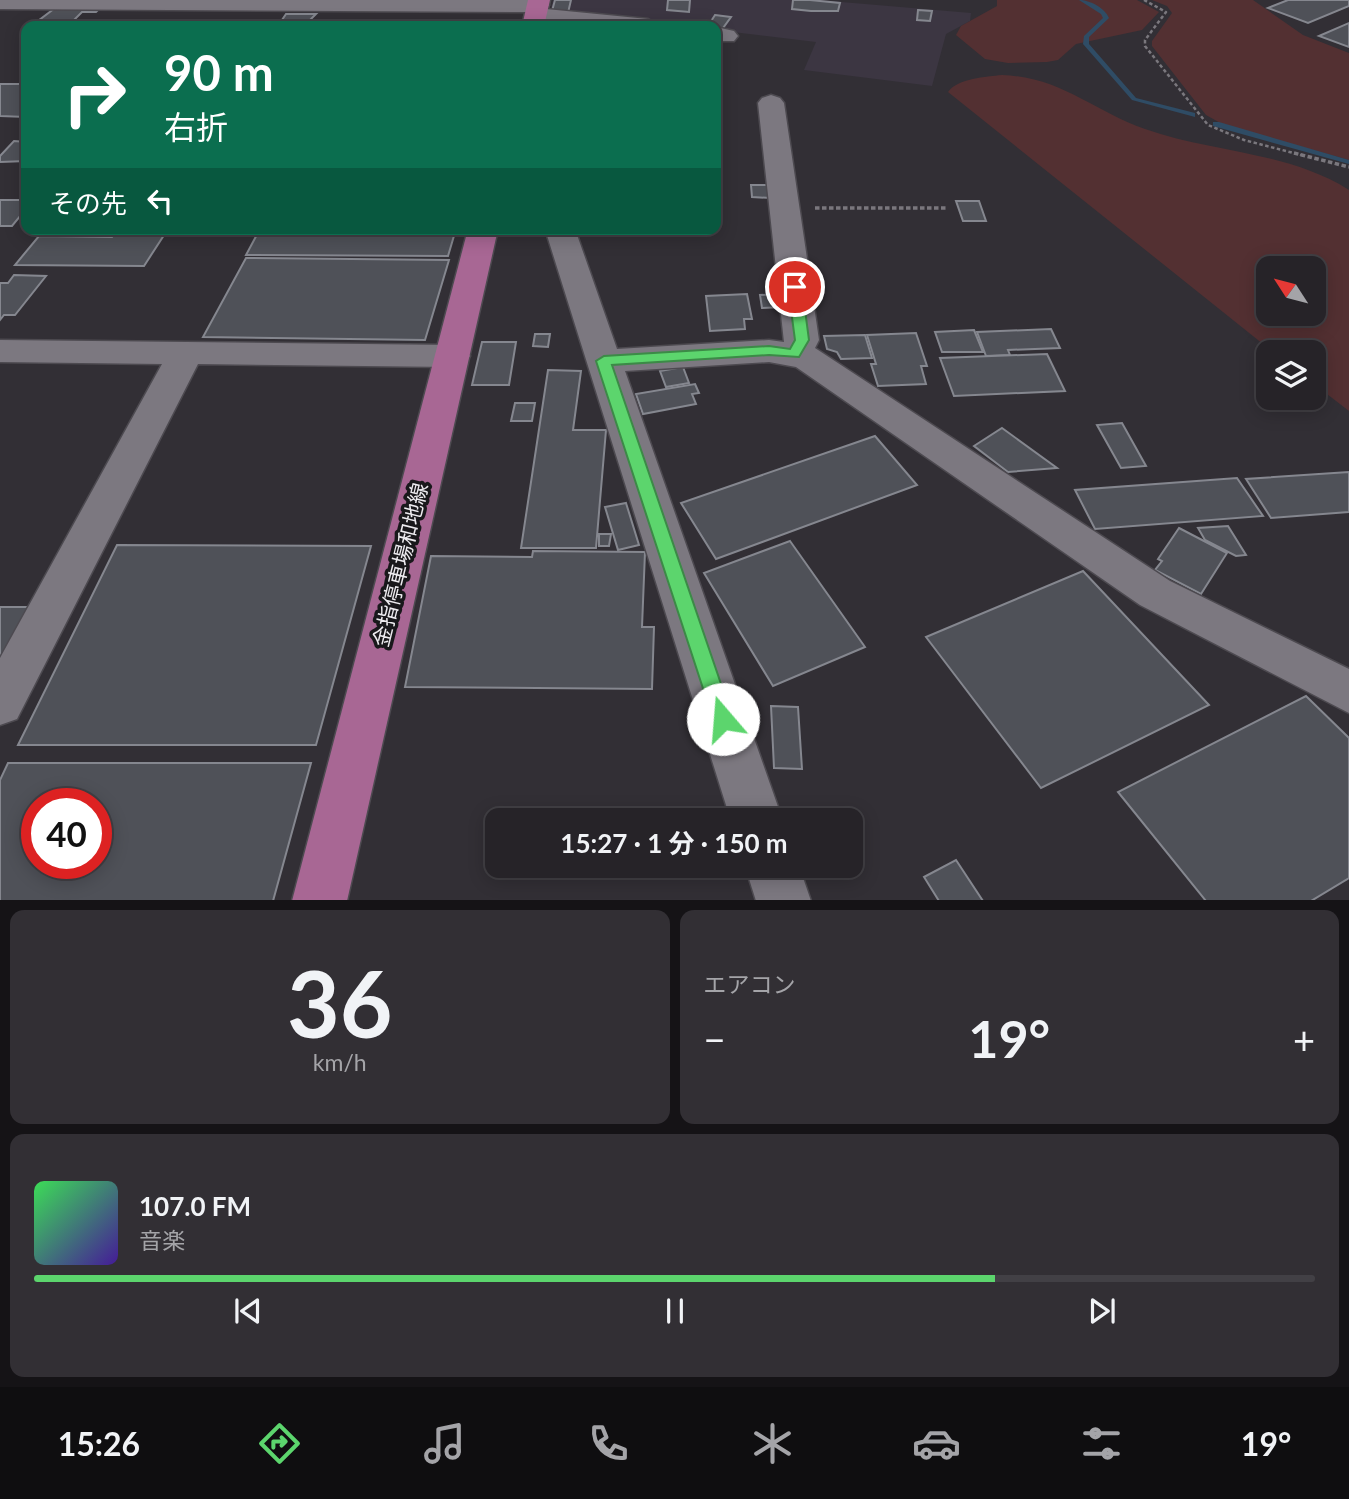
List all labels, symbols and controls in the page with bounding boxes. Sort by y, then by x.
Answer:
text: 90 m [164,43,274,101]
icon: right [49,49,140,140]
text: 右折 [164,107,228,146]
icon: left [141,182,179,220]
text: その先 [49,187,127,219]
north arrow [1256,256,1326,326]
map controls [1256,256,1326,410]
pin [765,257,825,317]
icon: arrive [776,268,814,306]
button: layers [1256,340,1326,410]
street label: 金指停車場和地線 [367,480,432,649]
position arrow [686,682,760,756]
speed limit sign: 40 [21,788,112,879]
text: 15:27 · 1 分 · 150 m [560,827,788,859]
text: 36 [287,948,393,1057]
text: エアコン [704,970,796,998]
text: 19° [968,1007,1050,1069]
text: − [704,1016,726,1062]
text: + [1293,1016,1315,1062]
text: km/h [313,1048,367,1076]
text: 107.0 FM [139,1190,251,1222]
text: 音楽 [139,1226,185,1254]
icon: previous [229,1292,267,1330]
icon: pause [656,1292,694,1330]
icon: next [1083,1292,1121,1330]
icon: directions [255,1419,304,1468]
icon: music [420,1419,469,1468]
icon: phone [584,1419,633,1468]
icon: climate [748,1419,797,1468]
icon: car [912,1419,961,1468]
icon: filters [1077,1419,1126,1468]
text: 15:26 [58,1424,140,1463]
text: 19° [1241,1424,1291,1463]

